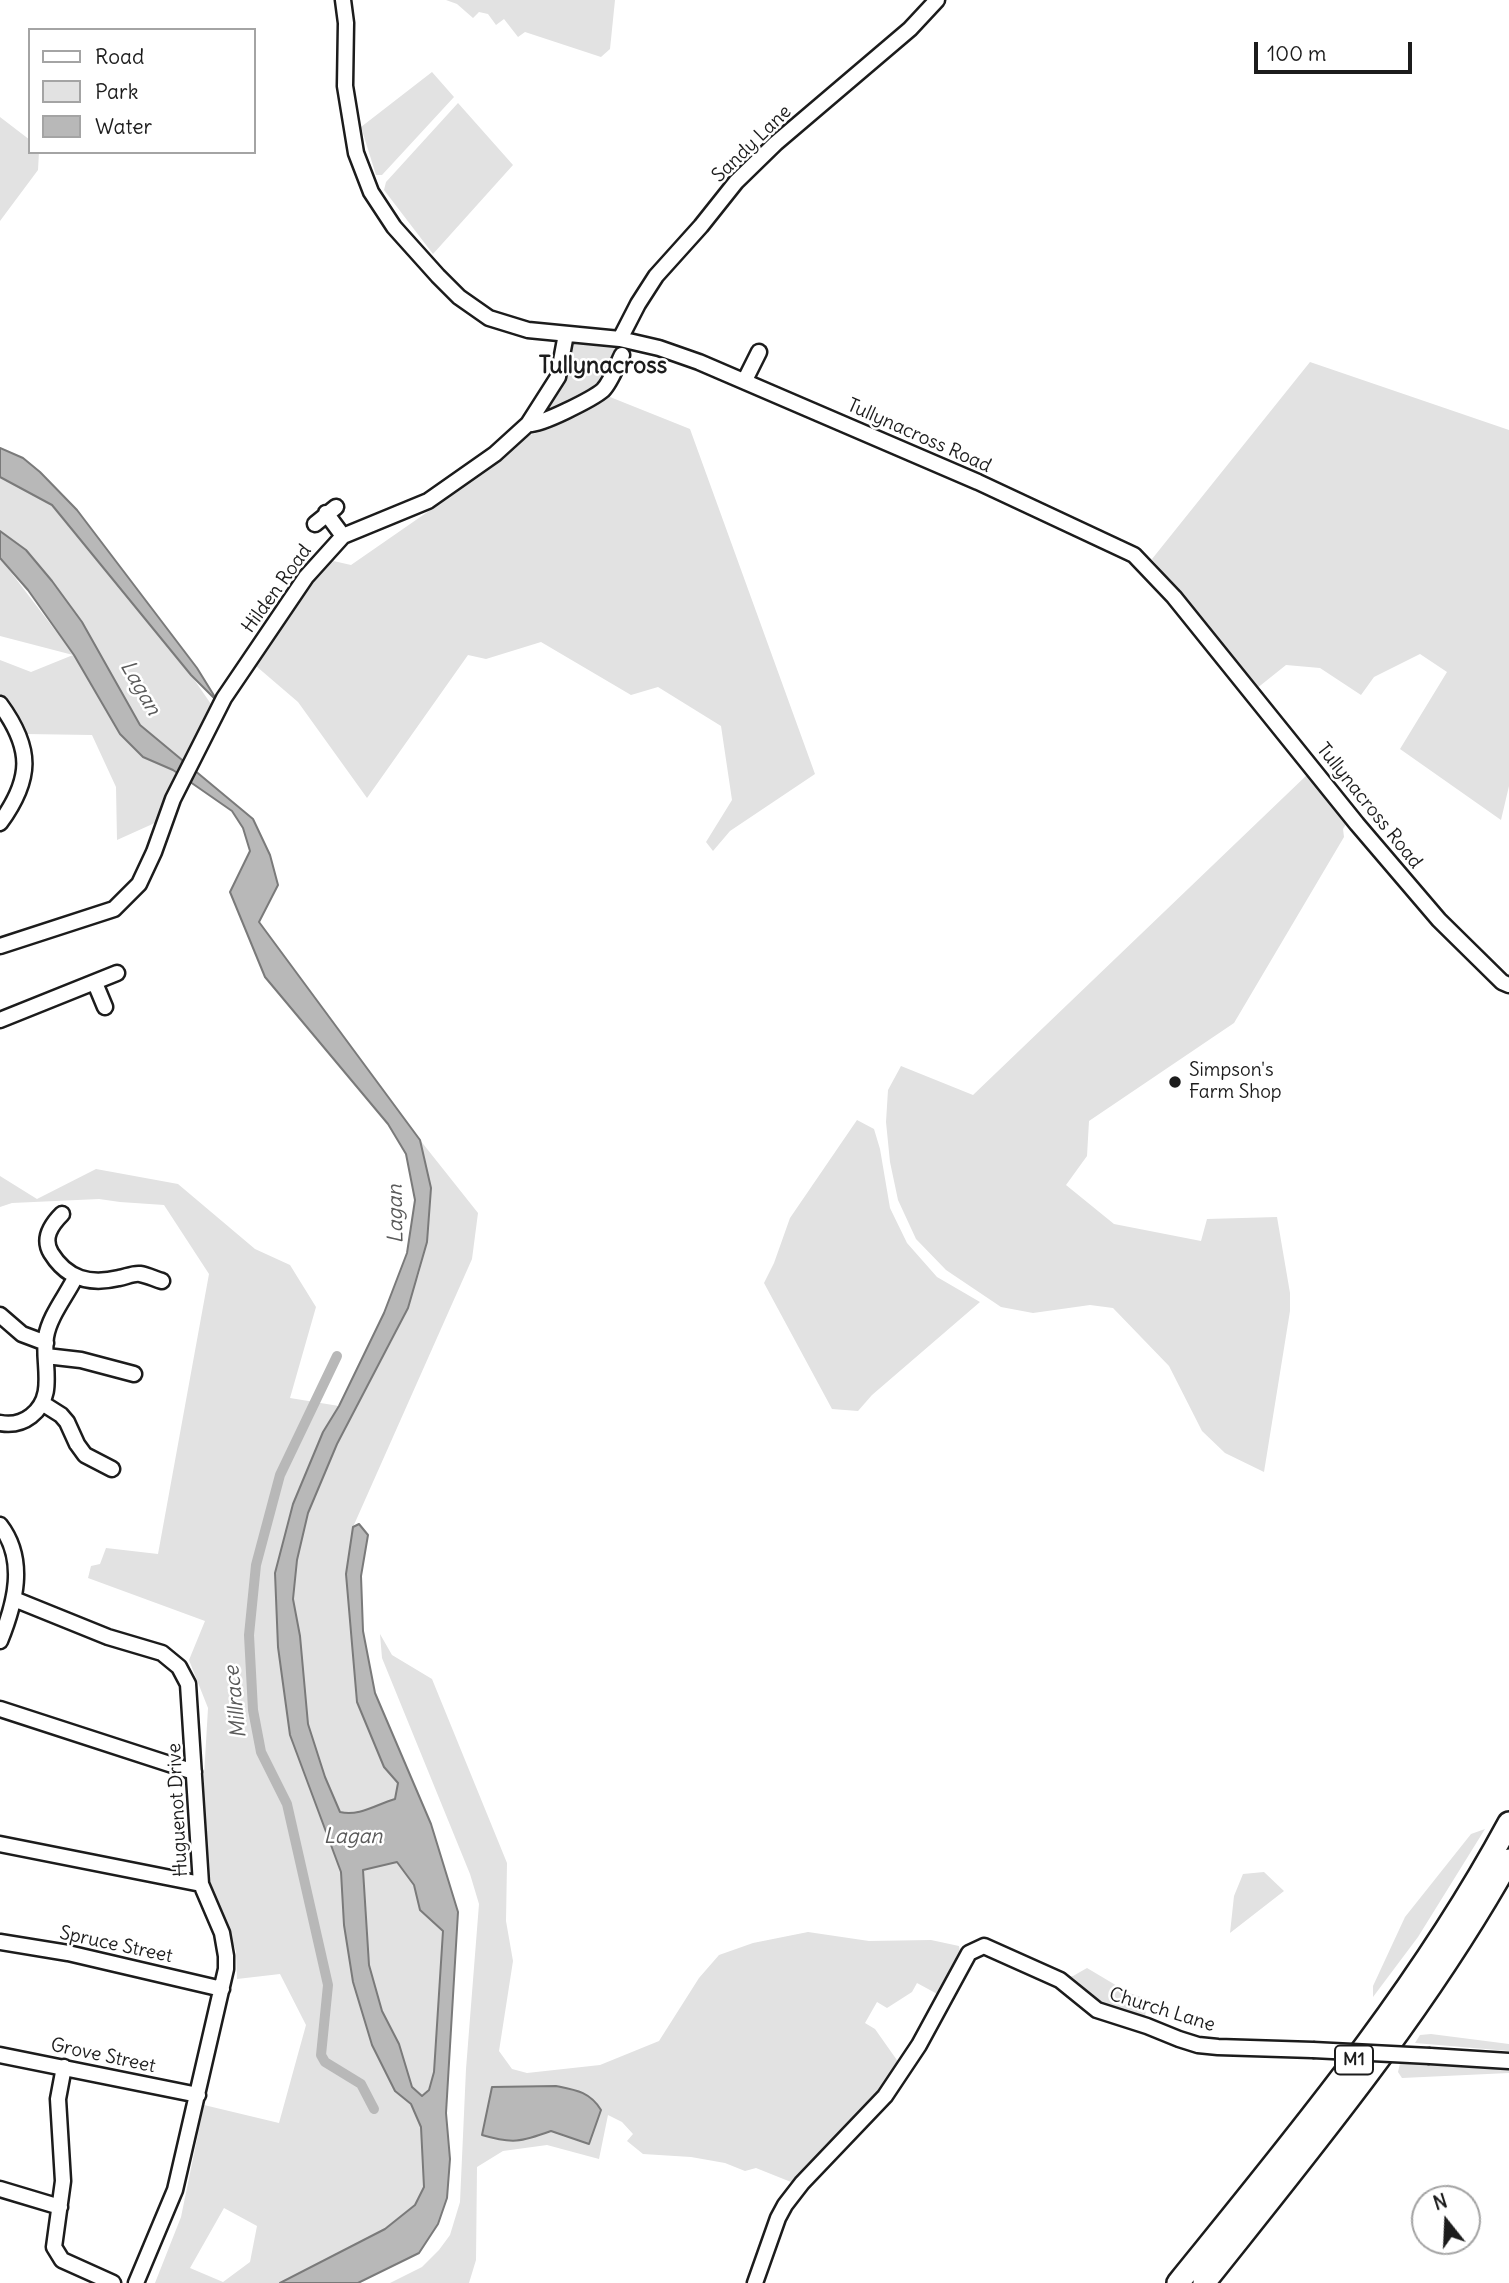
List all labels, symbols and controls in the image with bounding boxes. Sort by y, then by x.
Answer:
legend [28,28,256,154]
scale bar [1257,28,1414,72]
text: 100 m [1267,40,1326,67]
text: Road [95,43,144,70]
text: Park [95,78,138,105]
street label: Sandy Lane [708,101,796,187]
text: Water [95,113,152,140]
district label: Tullynacross [539,352,667,380]
street label: Tullynacross Road [844,394,994,478]
street label: Hilden Road [237,540,317,638]
water label: Lagan [114,656,166,720]
street label: Tullynacross Road [1311,739,1427,873]
place label: Simpson's Farm Shop [1189,1060,1282,1104]
marker: Simpson's Farm Shop [1167,1074,1183,1090]
water label: Lagan [383,1184,409,1244]
water label: Millrace [220,1664,252,1740]
street label: Huguenot Drive [163,1743,193,1877]
water label: Lagan [323,1824,383,1850]
street label: Spruce Street [57,1922,175,1968]
street label: Church Lane [1106,1983,1218,2037]
street label: Grove Street [48,2034,158,2078]
road number: M1 [1335,2046,1373,2074]
north arrow [1411,2185,1481,2255]
text: N [1430,2188,1450,2215]

